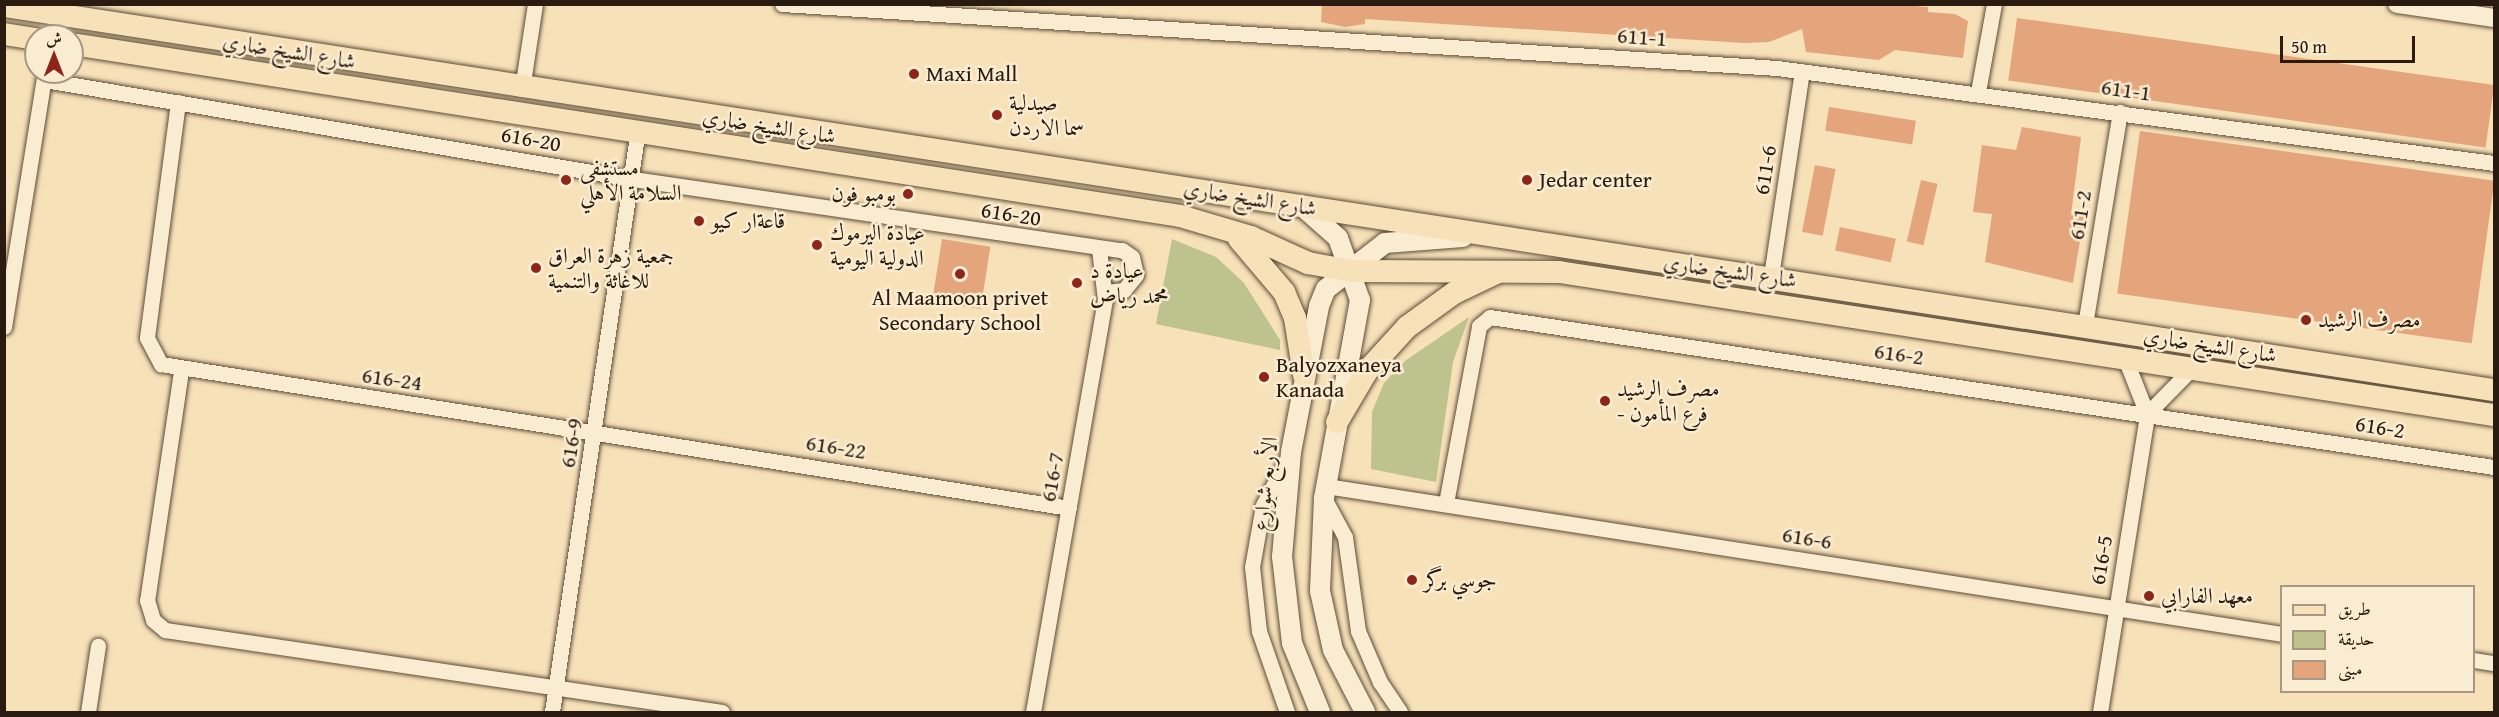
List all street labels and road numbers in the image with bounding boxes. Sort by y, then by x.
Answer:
street label: 611-1 [1616,22,1668,52]
street label: شارع الشيخ ضاري [221,27,357,75]
street label: 611-1 [2099,73,2153,107]
street label: شارع الشيخ ضاري [701,102,837,150]
street label: 616-20 [499,121,563,157]
street label: 611-6 [1748,143,1782,197]
street label: شارع الشيخ ضاري [1182,174,1318,222]
street label: 611-2 [2063,188,2097,242]
street label: 616-20 [979,196,1043,232]
street label: شارع الشيخ ضاري [1662,249,1798,293]
street label: شارع الشيخ ضاري [2142,321,2278,369]
street label: 616-2 [1872,337,1926,371]
street label: 616-24 [360,362,424,396]
street label: 616-2 [2353,410,2407,444]
street label: 616-9 [554,416,588,470]
street label: 616-22 [804,429,868,465]
street label: الأربع شوارع [1247,435,1283,533]
street label: 616-7 [1035,450,1069,504]
street label: 616-6 [1780,521,1834,555]
street label: 616-5 [2084,533,2118,587]

